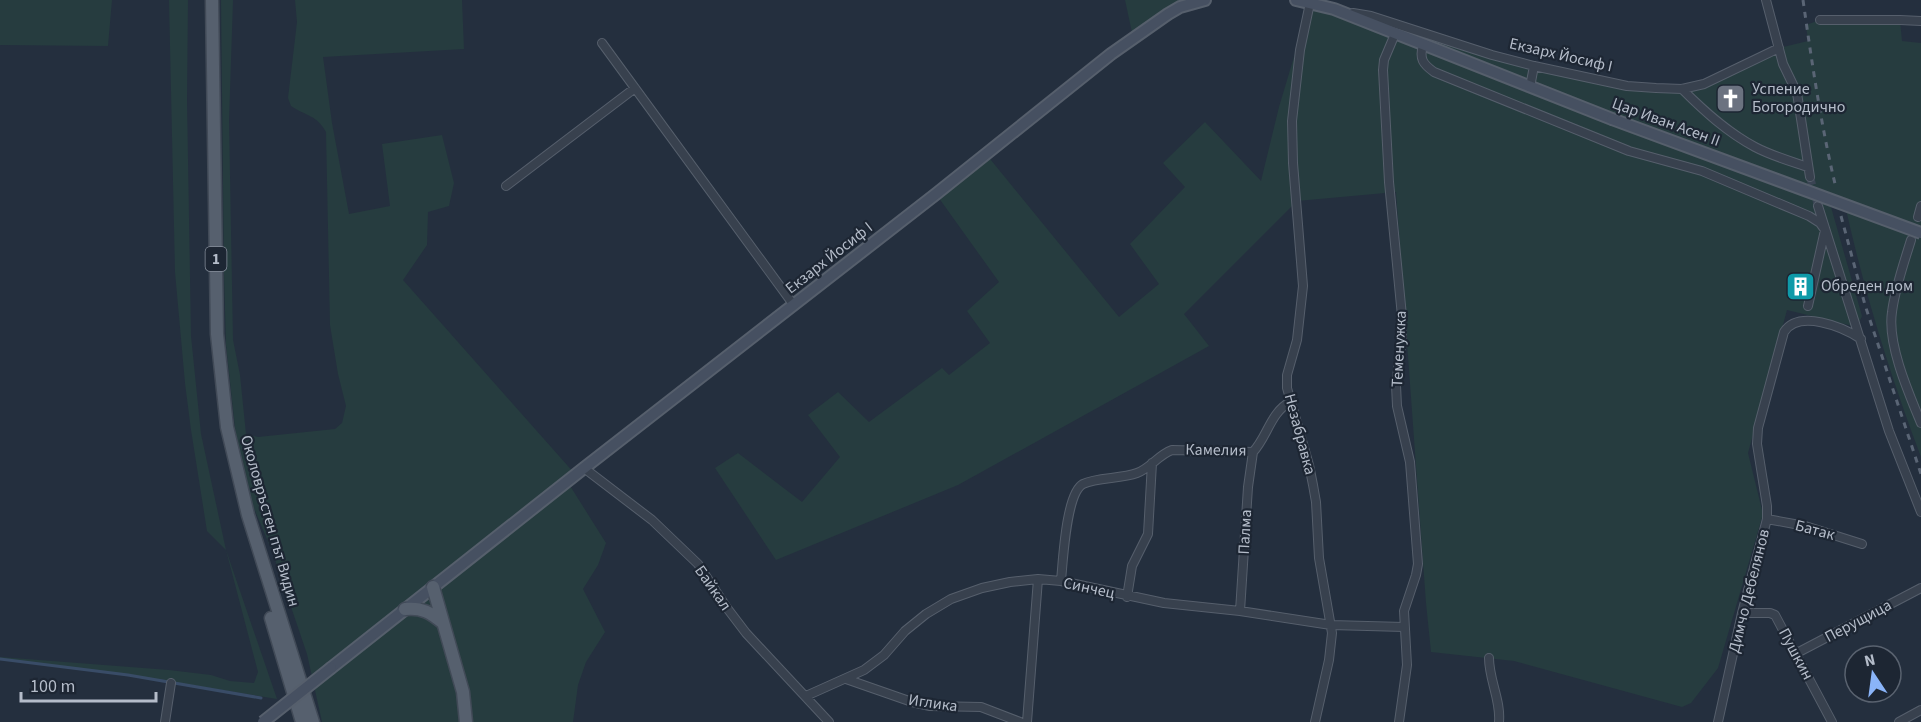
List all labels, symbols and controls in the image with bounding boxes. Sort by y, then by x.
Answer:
street label: Екзарх Йосиф I [1507,32,1615,78]
place label: Успение Богородично [1752,78,1846,118]
church icon: Успение Богородично [1715,82,1747,114]
street label: Цар Иван Асен II [1609,92,1723,152]
street label: Екзарх Йосиф I [781,217,877,299]
road number: 1 [206,247,226,271]
building icon: Обреден дом [1784,270,1816,302]
place label: Обреден дом [1821,275,1913,297]
street label: Теменужка [1386,310,1412,388]
street label: Незабравка [1279,391,1321,477]
street label: Околовръстен път Видин [235,433,305,609]
street label: Камелия [1185,438,1247,462]
street label: Палма [1233,509,1257,555]
street label: Батак [1793,514,1837,546]
street label: Димчо Дебелянов [1723,527,1775,655]
street label: Байкал [689,561,737,615]
street label: Синчец [1061,572,1117,604]
street label: Перущица [1821,594,1895,648]
street label: Пушкин [1773,624,1819,684]
north arrow [1843,644,1903,704]
text: N [1862,648,1878,672]
scale bar [21,665,156,703]
text: 100 m [30,674,75,699]
street label: Иглика [907,689,959,717]

